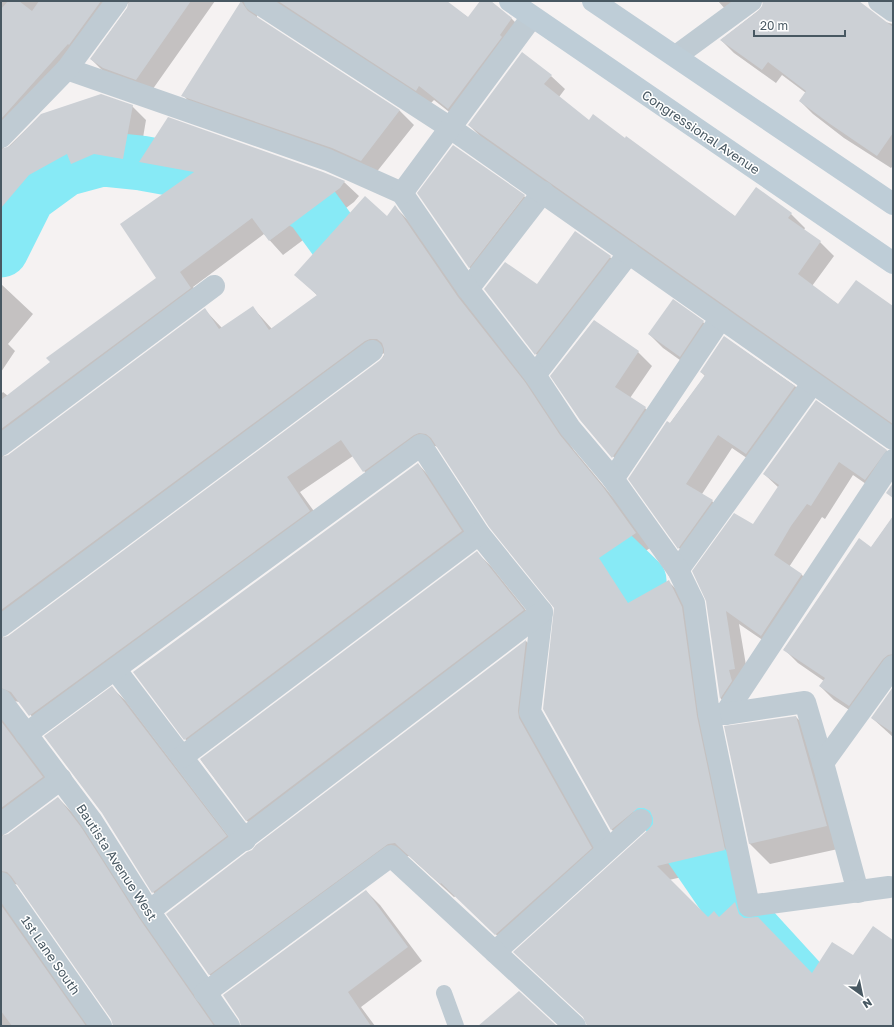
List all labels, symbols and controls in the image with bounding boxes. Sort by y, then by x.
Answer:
scale bar [754,12,845,38]
text: 20 m [760,18,788,33]
street label: Congressional Avenue [639,87,763,177]
street label: Bautista Avenue West [73,801,161,923]
street label: 1st Lane South [18,913,84,997]
north arrow [842,975,882,1015]
text: N [861,996,875,1012]

